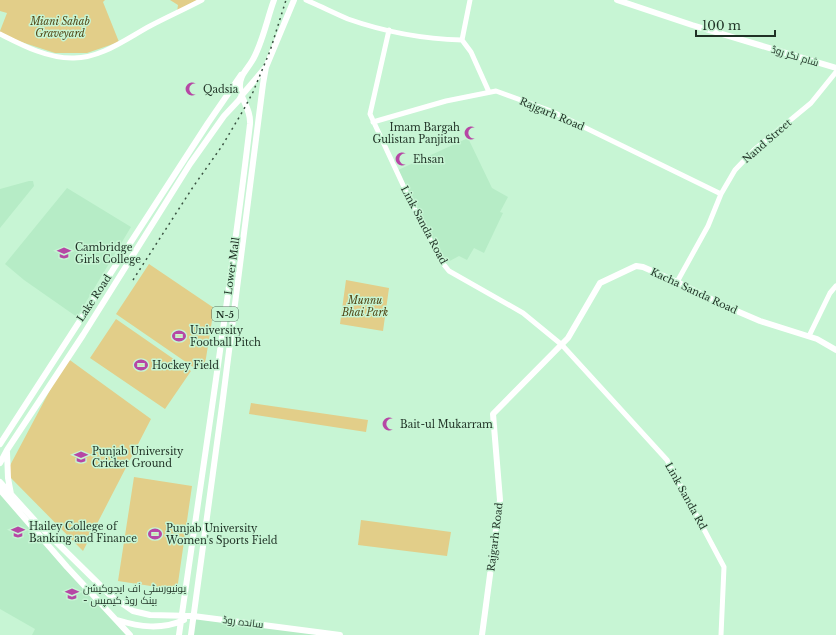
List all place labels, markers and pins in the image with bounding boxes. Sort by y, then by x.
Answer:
mosque icon: Qadsia [184,81,200,97]
place label: Qadsia [203,83,239,96]
place label: Imam Bargah Gulistan Panjitan [372,121,460,146]
mosque icon: Imam Bargah Gulistan Panjitan [463,125,479,141]
mosque icon: Ehsan [394,151,410,167]
place label: Ehsan [413,153,444,166]
place label: Cambridge Girls College [75,241,141,266]
school or university icon: Cambridge Girls College [56,245,72,261]
place label: University Football Pitch [190,324,261,349]
sports icon: University Football Pitch [171,328,187,344]
sports icon: Hockey Field [133,357,149,373]
place label: Hockey Field [152,359,219,372]
mosque icon: Bait-ul Mukarram [381,416,397,432]
place label: Bait-ul Mukarram [400,418,493,431]
place label: Punjab University Cricket Ground [92,445,184,470]
school or university icon: Punjab University Cricket Ground [73,449,89,465]
place label: Hailey College of Banking and Finance [29,520,137,545]
place label: Punjab University Women's Sports Field [165,522,278,547]
school or university icon: Hailey College of Banking and Finance [10,524,26,540]
sports icon: Punjab University Women's Sports Field [147,526,163,542]
place label: یونیورسٹی آف ایجوکیشن - بینک روڈ کیمپس [83,582,186,607]
school or university icon: یونیورسٹی آف ایجوکیشن - بینک روڈ کیمپس [64,586,80,602]

